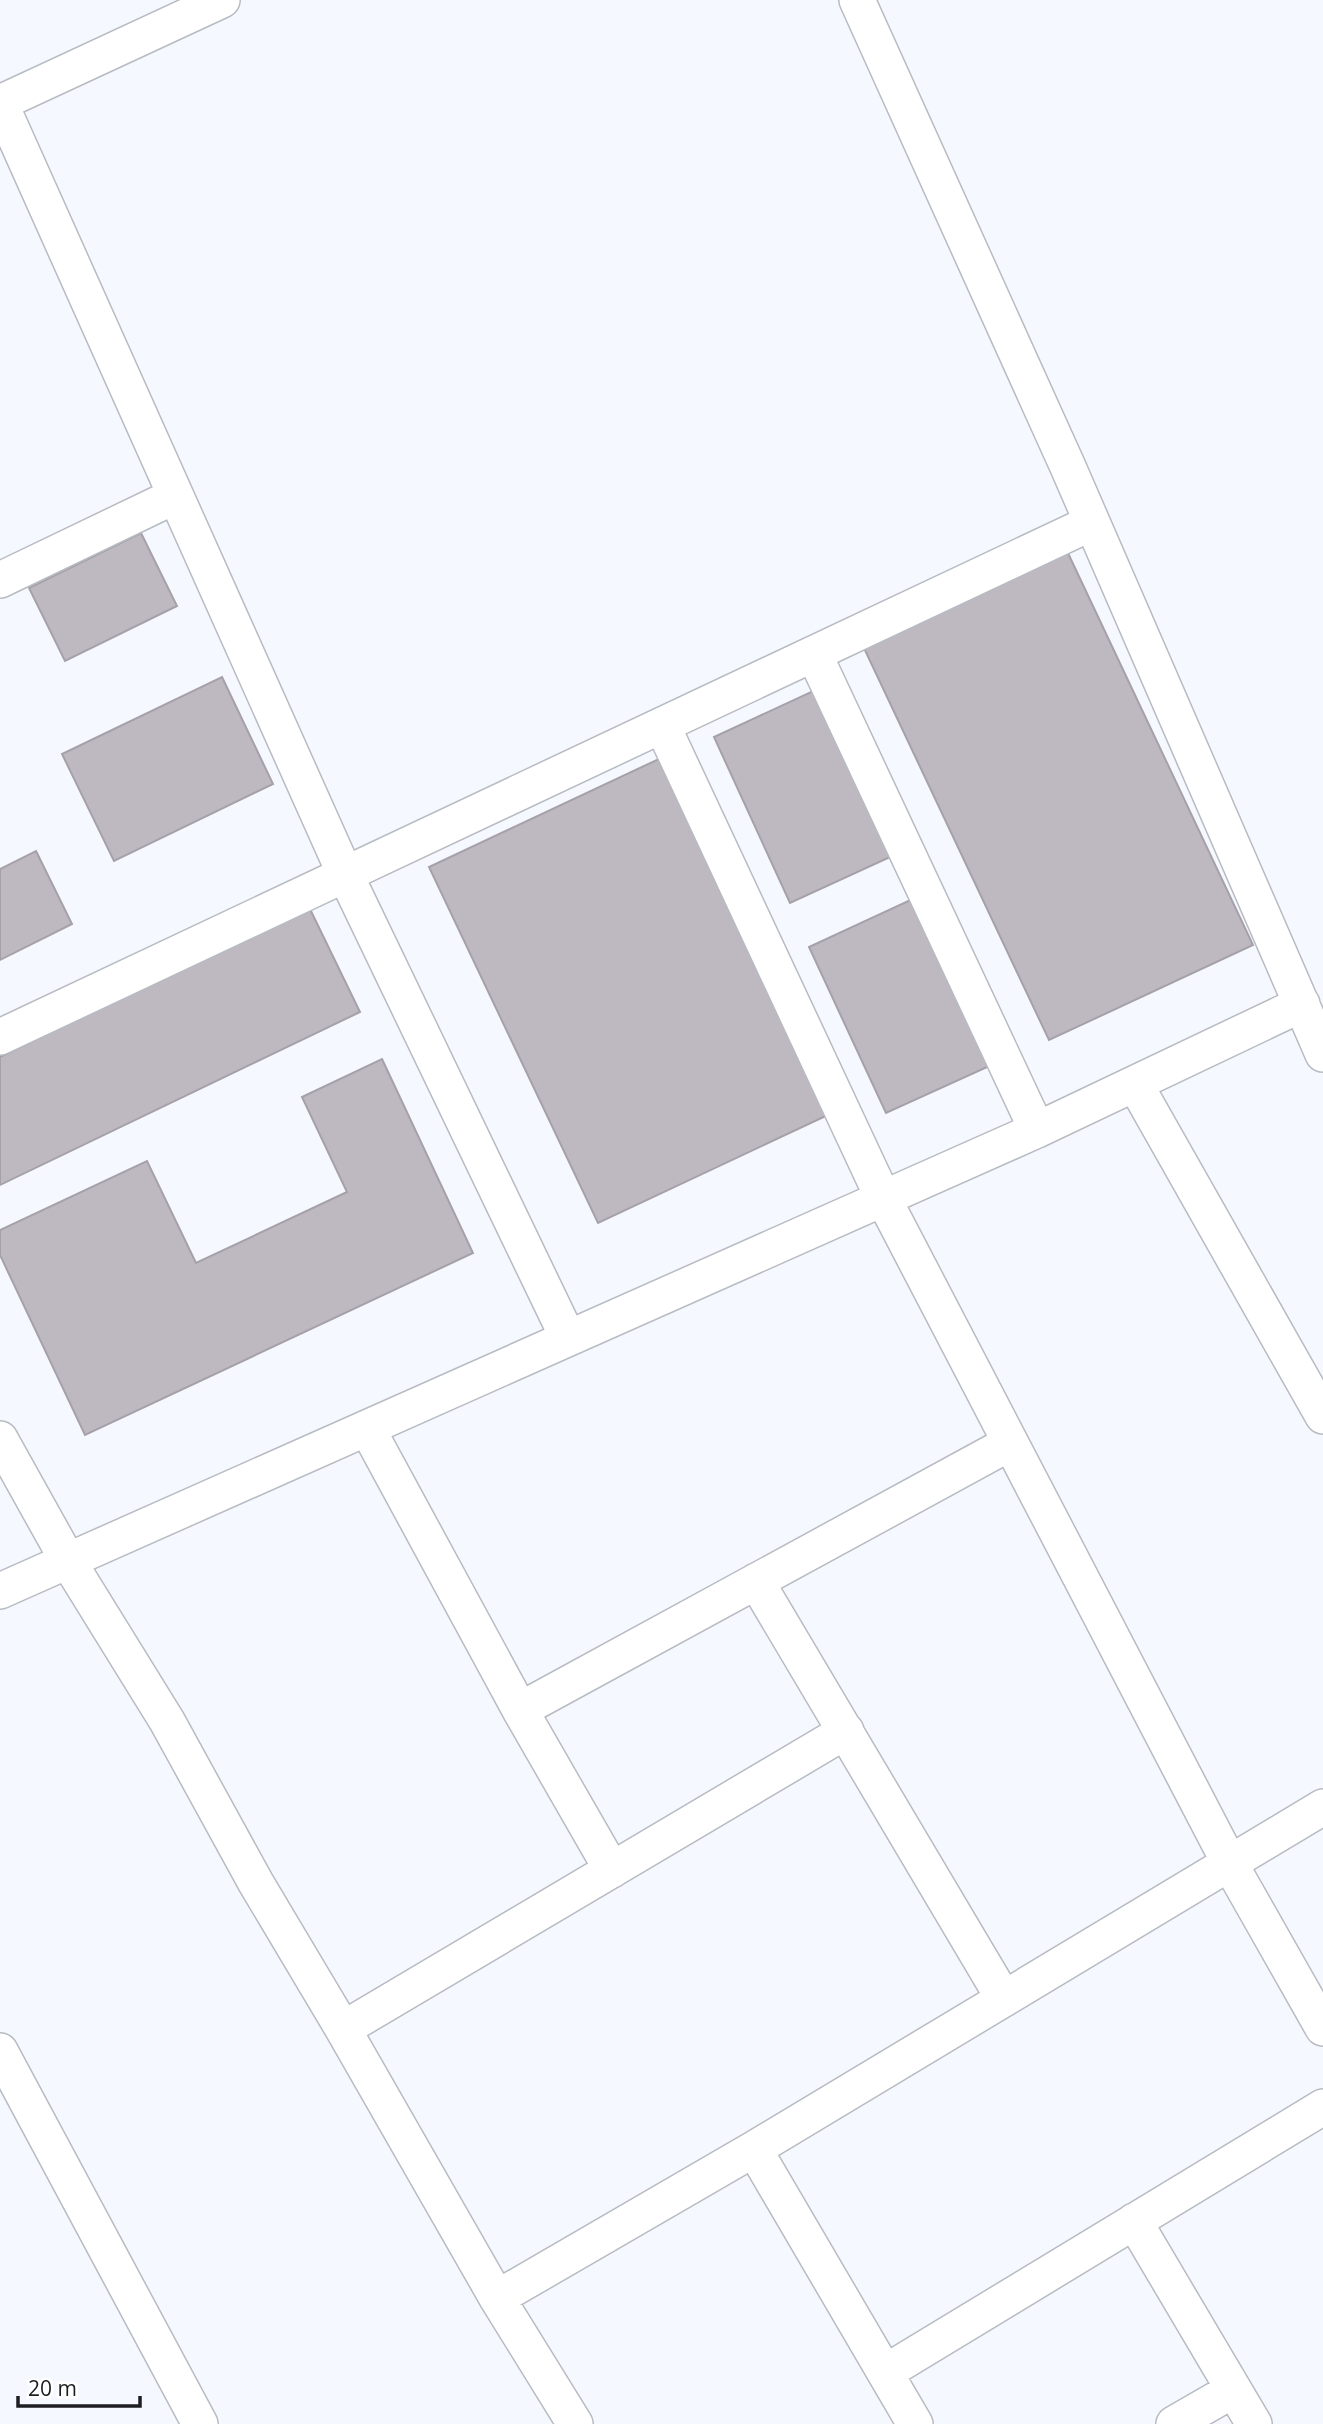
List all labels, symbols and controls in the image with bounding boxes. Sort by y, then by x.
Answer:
scale bar [18,2364,140,2408]
text: 20 m [28,2374,77,2402]

